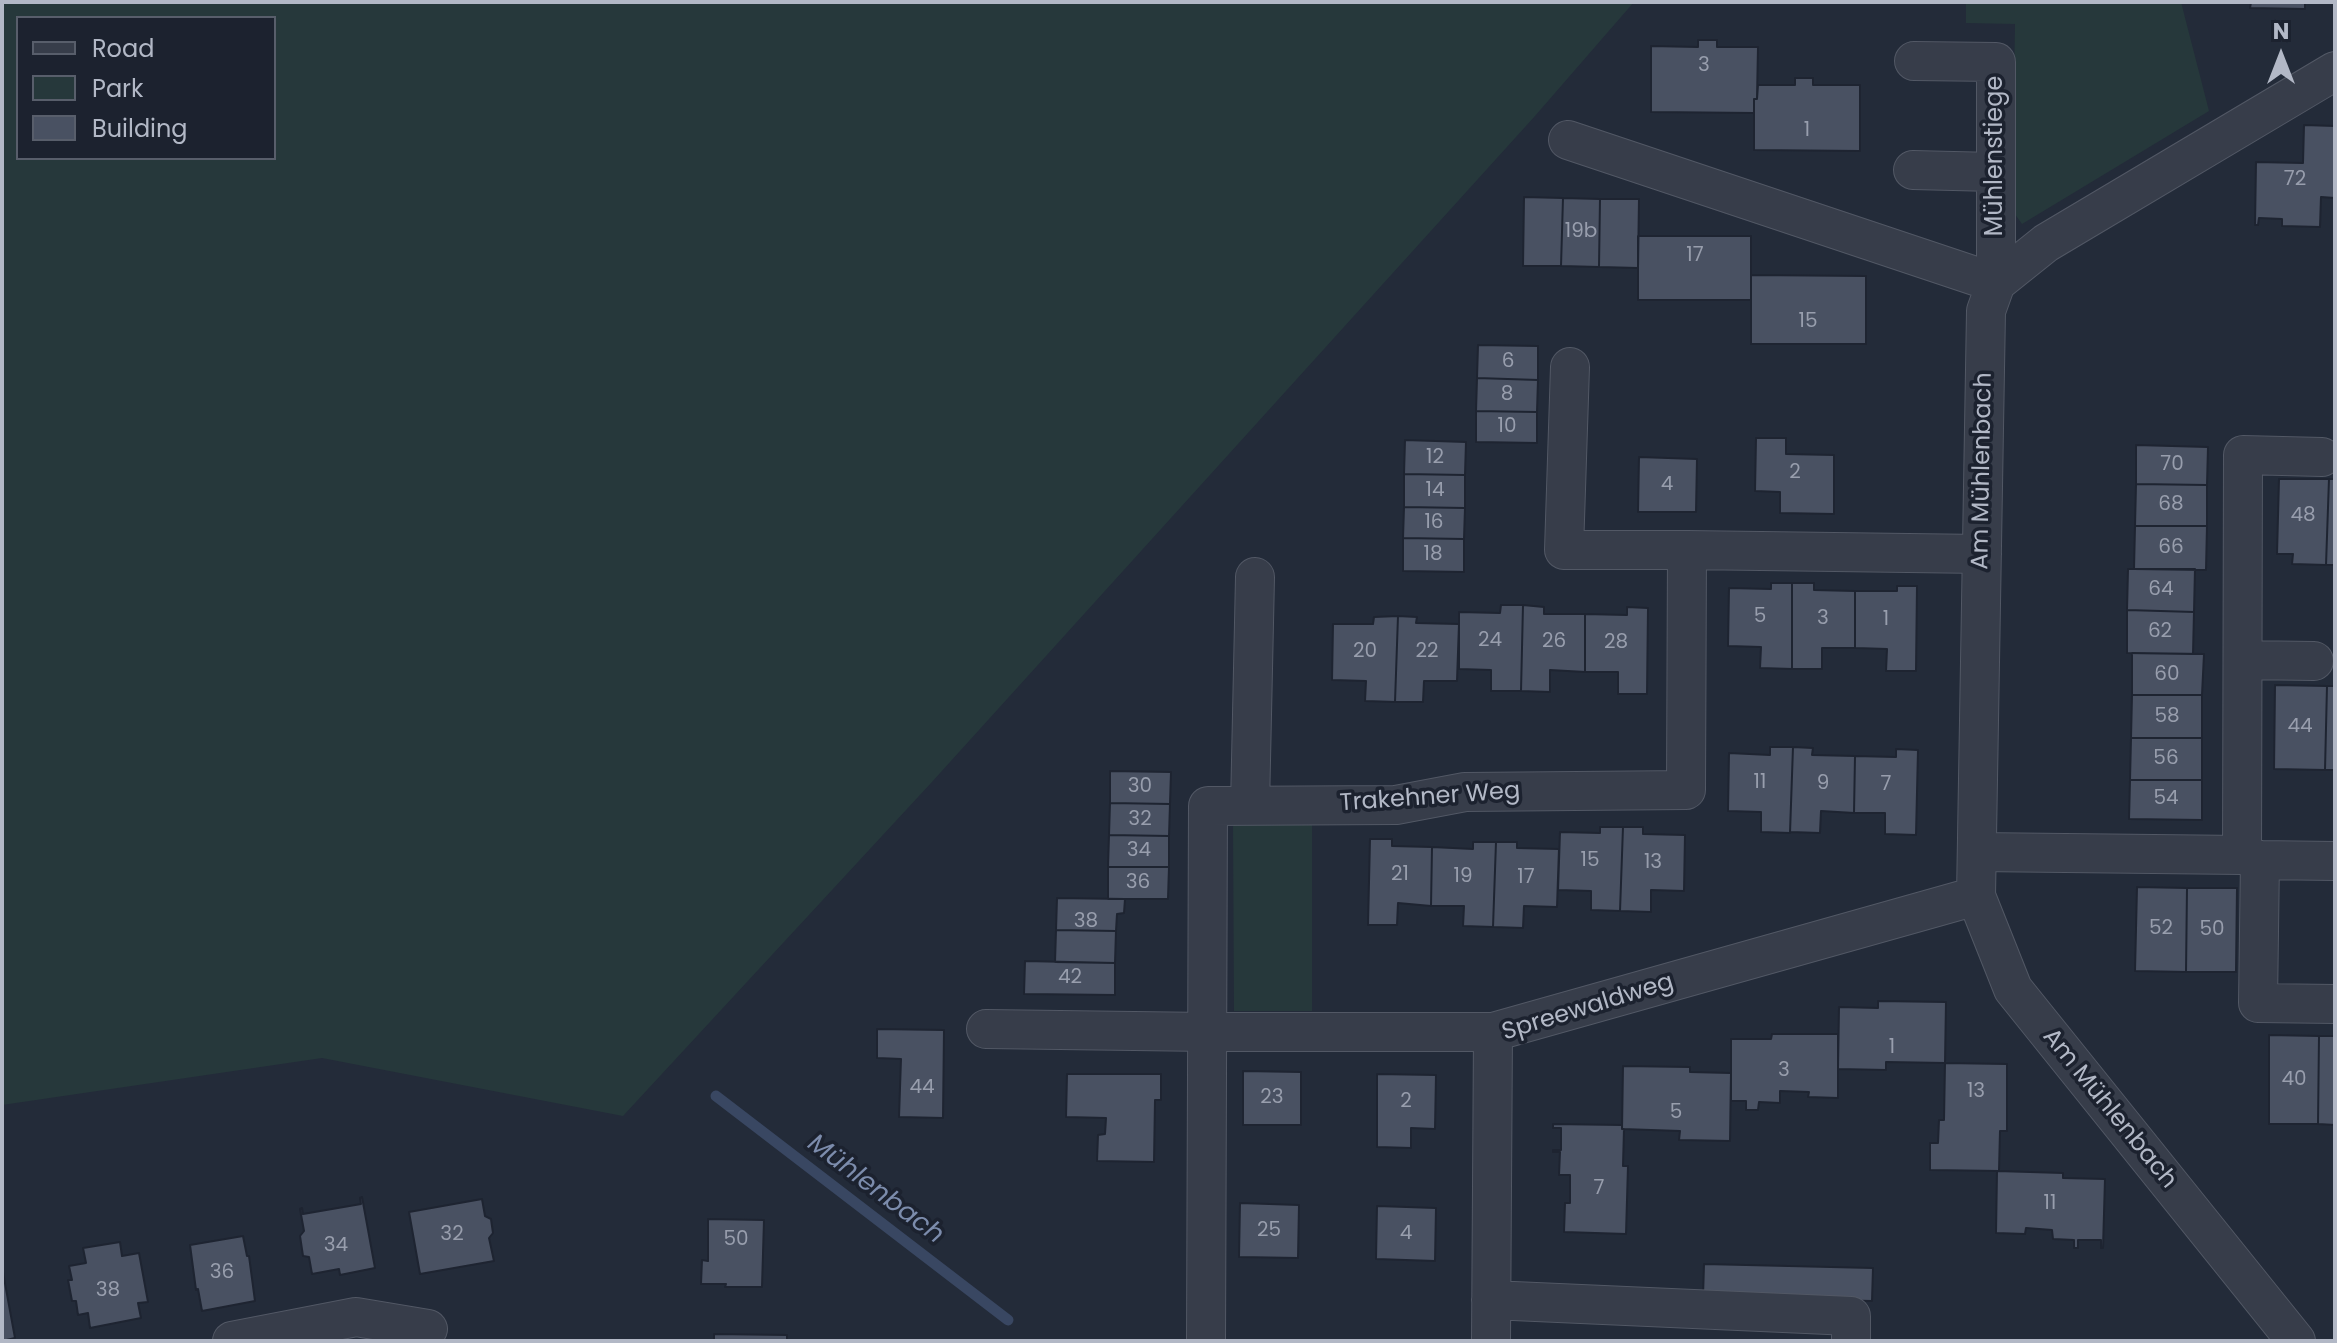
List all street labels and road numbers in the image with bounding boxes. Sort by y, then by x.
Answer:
street label: Mühlenstiege [1982,76,2010,236]
street label: Am Mühlenbach [1967,372,1999,570]
street label: Trakehner Weg [1339,777,1521,819]
street label: Spreewaldweg [1499,968,1677,1048]
street label: Am Mühlenbach [2036,1023,2182,1195]

